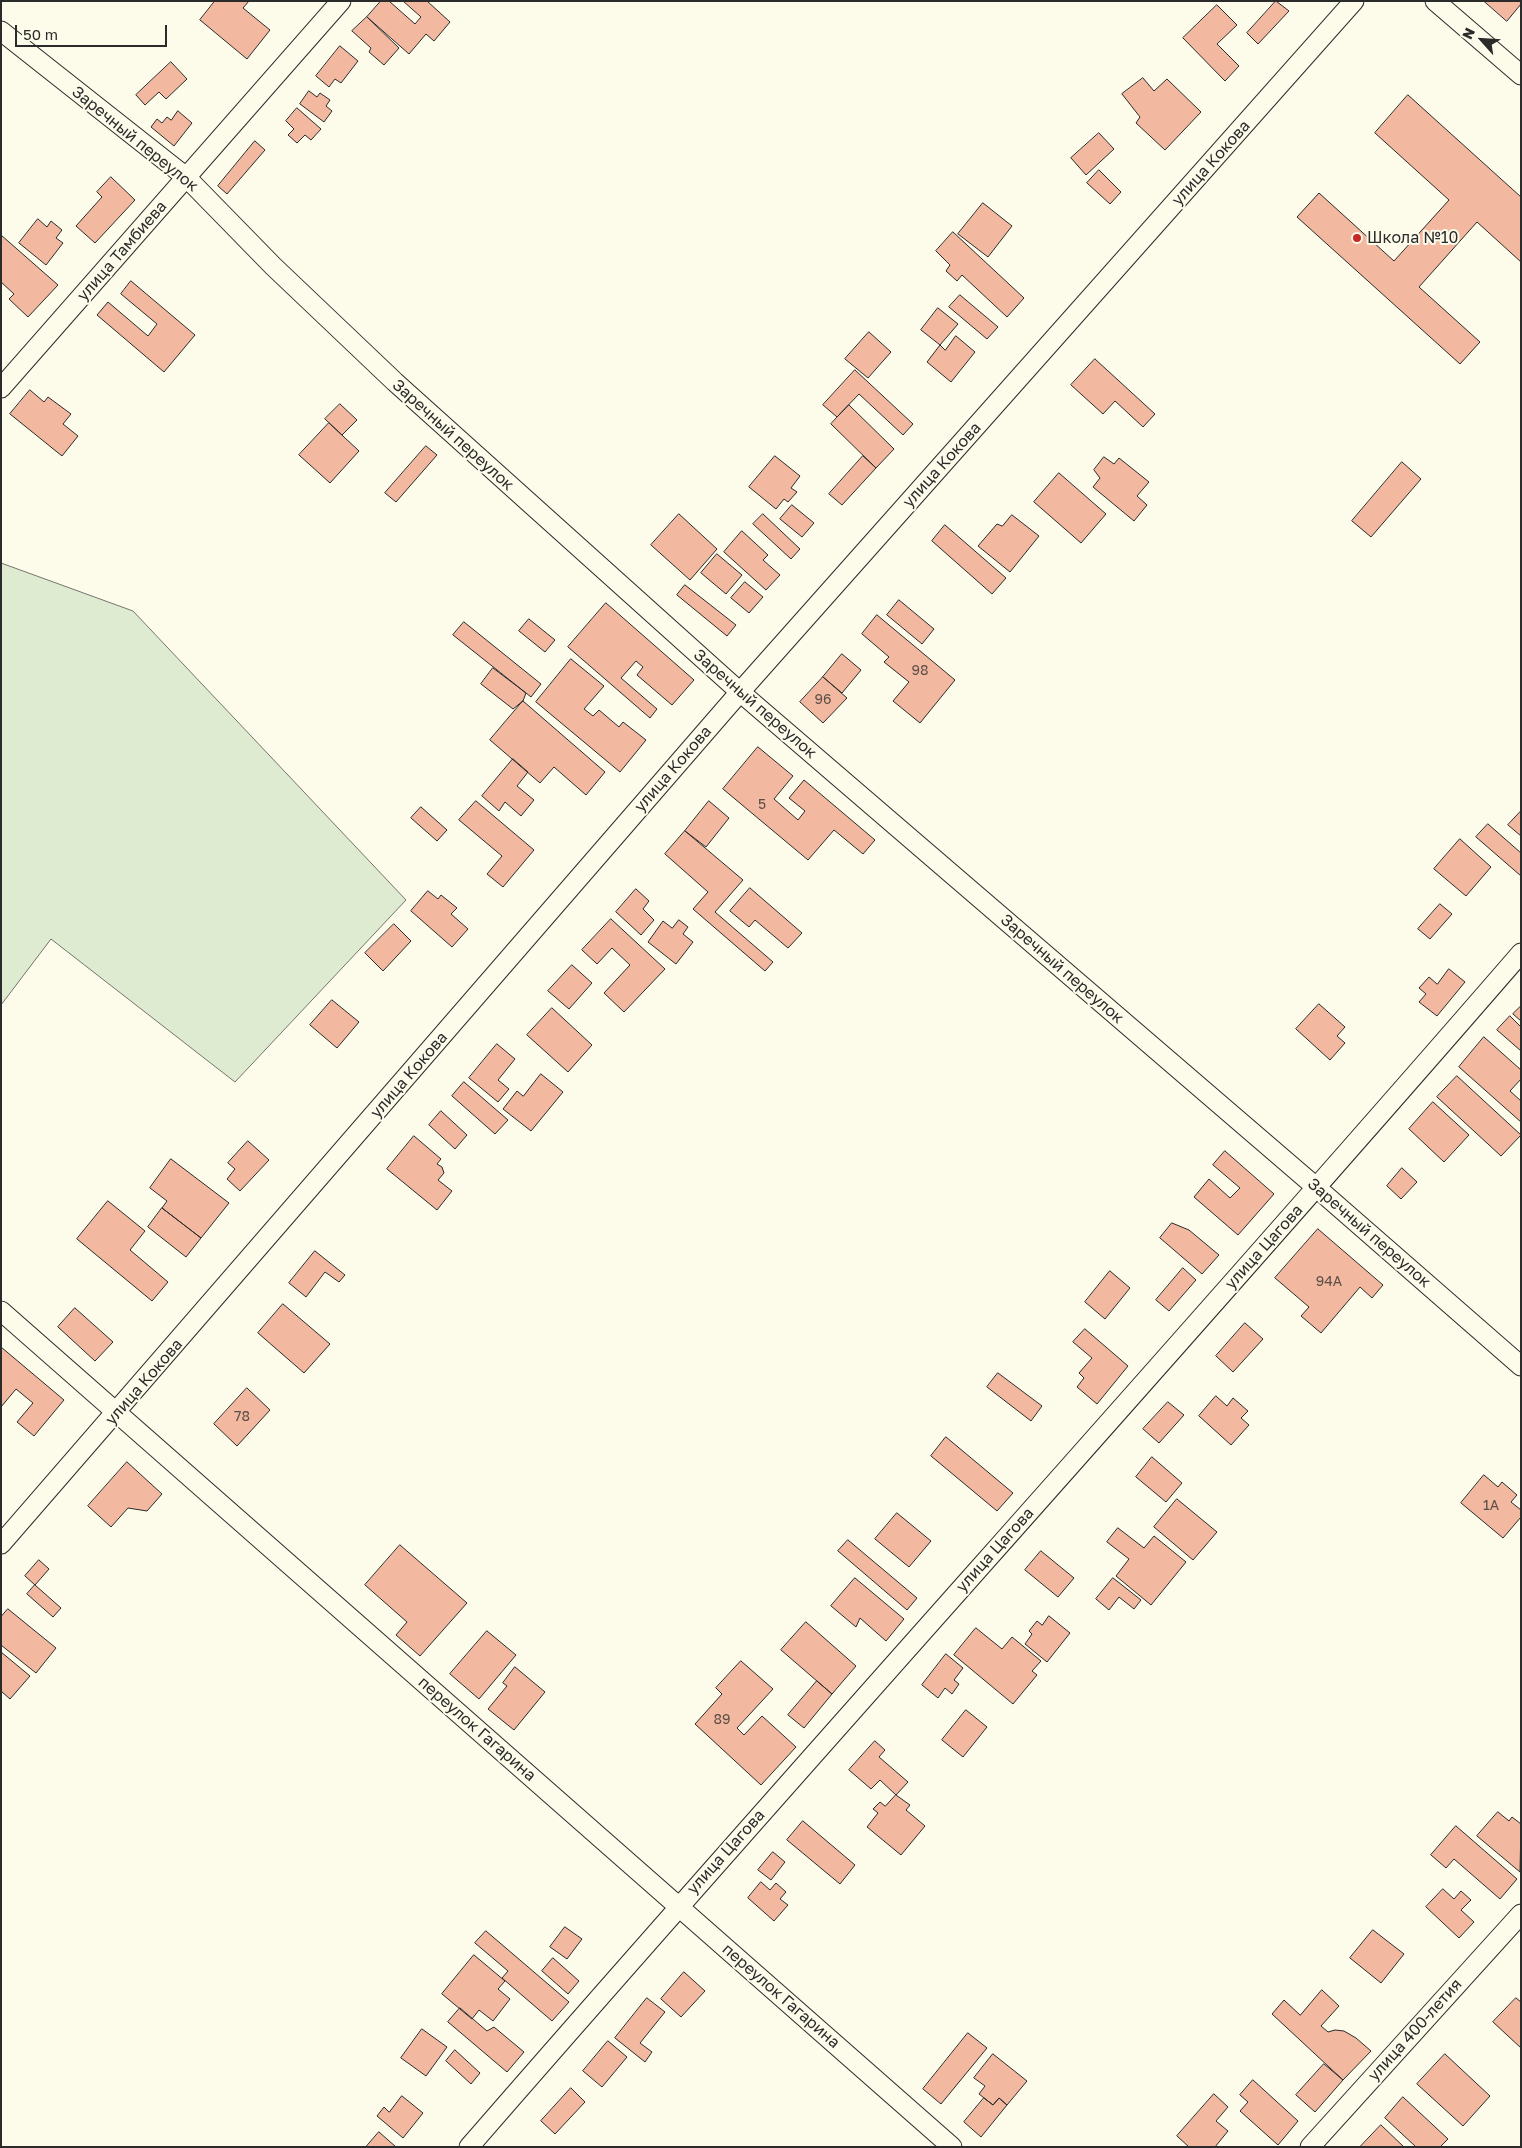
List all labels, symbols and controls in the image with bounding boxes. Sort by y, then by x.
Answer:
scale bar [18,15,170,47]
north arrow [1457,15,1507,65]
text: 50 m [23,25,58,43]
text: N [1458,25,1478,42]
street label: Заречный переулок [68,82,202,196]
street label: улица Кокова [1168,116,1254,210]
street label: улица Тамбиева [73,197,171,305]
place label: Школа №10 [1367,228,1458,248]
marker: Школа №10 [1351,232,1363,244]
street label: Заречный переулок [388,375,518,495]
street label: улица Кокова [899,418,985,512]
street label: Заречный переулок [689,645,821,763]
house number: 98 [911,663,929,679]
house number: 96 [815,692,831,708]
street label: улица Кокова [630,722,716,816]
house number: 5 [758,797,766,813]
street label: Заречный переулок [996,910,1128,1028]
street label: улица Кокова [366,1028,452,1122]
street label: Заречный переулок [1303,1174,1435,1292]
street label: улица Цагова [1221,1201,1307,1293]
house number: 94А [1316,1274,1342,1290]
street label: улица Кокова [101,1335,187,1429]
house number: 78 [234,1409,250,1425]
house number: 1А [1483,1498,1499,1514]
street label: улица Цагова [952,1504,1038,1596]
street label: переулок Гагарина [414,1673,540,1785]
house number: 89 [713,1712,731,1728]
street label: улица Цагова [683,1806,769,1898]
street label: переулок Гагарина [718,1940,844,2052]
street label: улица 400-летия [1364,1975,1466,2085]

